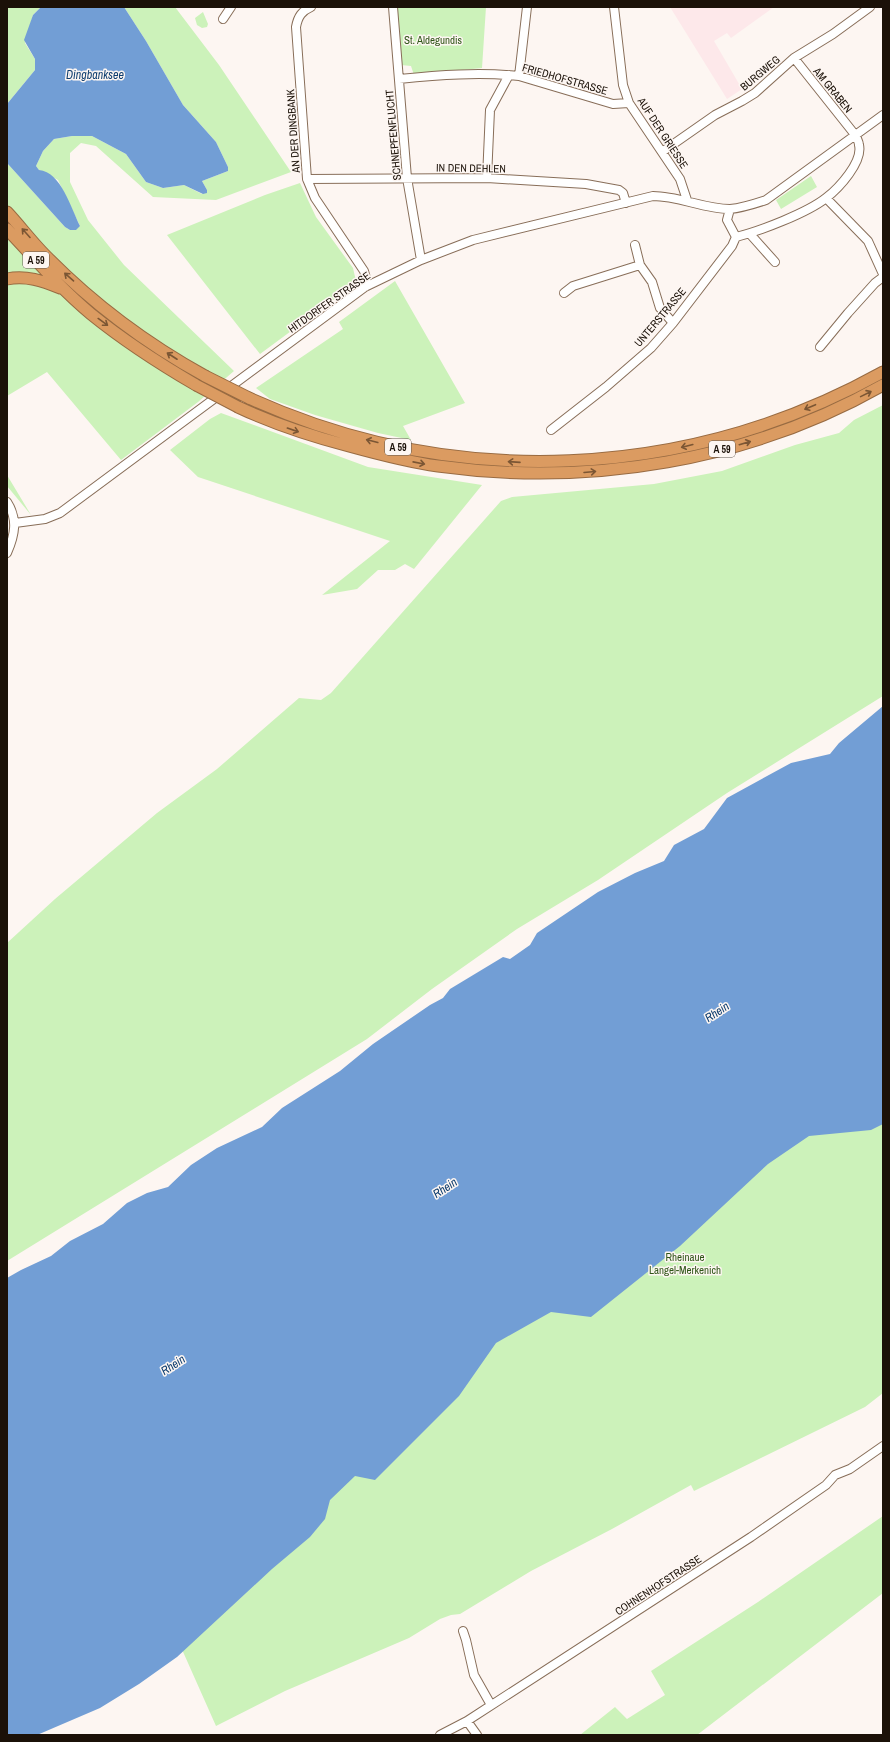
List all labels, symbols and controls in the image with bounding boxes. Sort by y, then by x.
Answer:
park label: St. Aldegundis [404,33,463,47]
street label: BURGWEG [737,52,783,94]
street label: FRIEDHOFSTRASSE [521,60,609,98]
street label: AM GRABEN [810,64,855,115]
water label: Dingbanksee [66,67,125,83]
street label: SCHNEPFENFLUCHT [382,88,404,181]
street label: AN DER DINGBANK [283,89,303,174]
street label: AUF DER GRIESSE [634,94,691,171]
street label: IN DEN DEHLEN [436,160,506,176]
one-way arrow [21,228,30,239]
road number: A 59 [23,252,49,268]
street label: HITDORFER STRASSE [285,268,373,336]
one-way arrow [64,273,74,282]
street label: UNTERSTRASSE [631,284,689,350]
one-way arrow [97,318,108,326]
one-way arrow [166,352,178,360]
one-way arrow [859,390,871,397]
one-way arrow [805,404,817,411]
one-way arrow [287,427,300,434]
one-way arrow [366,436,379,444]
road number: A 59 [385,439,411,455]
one-way arrow [738,439,751,446]
road number: A 59 [709,441,735,457]
one-way arrow [680,443,693,451]
one-way arrow [508,458,521,465]
one-way arrow [412,459,425,467]
one-way arrow [583,468,596,475]
water label: Rhein [702,998,732,1026]
water label: Rhein [430,1174,460,1202]
park label: Rheinaue Langel-Merkenich [649,1250,721,1277]
water label: Rhein [158,1351,188,1379]
street label: COHNENHOFSTRASSE [612,1552,704,1618]

